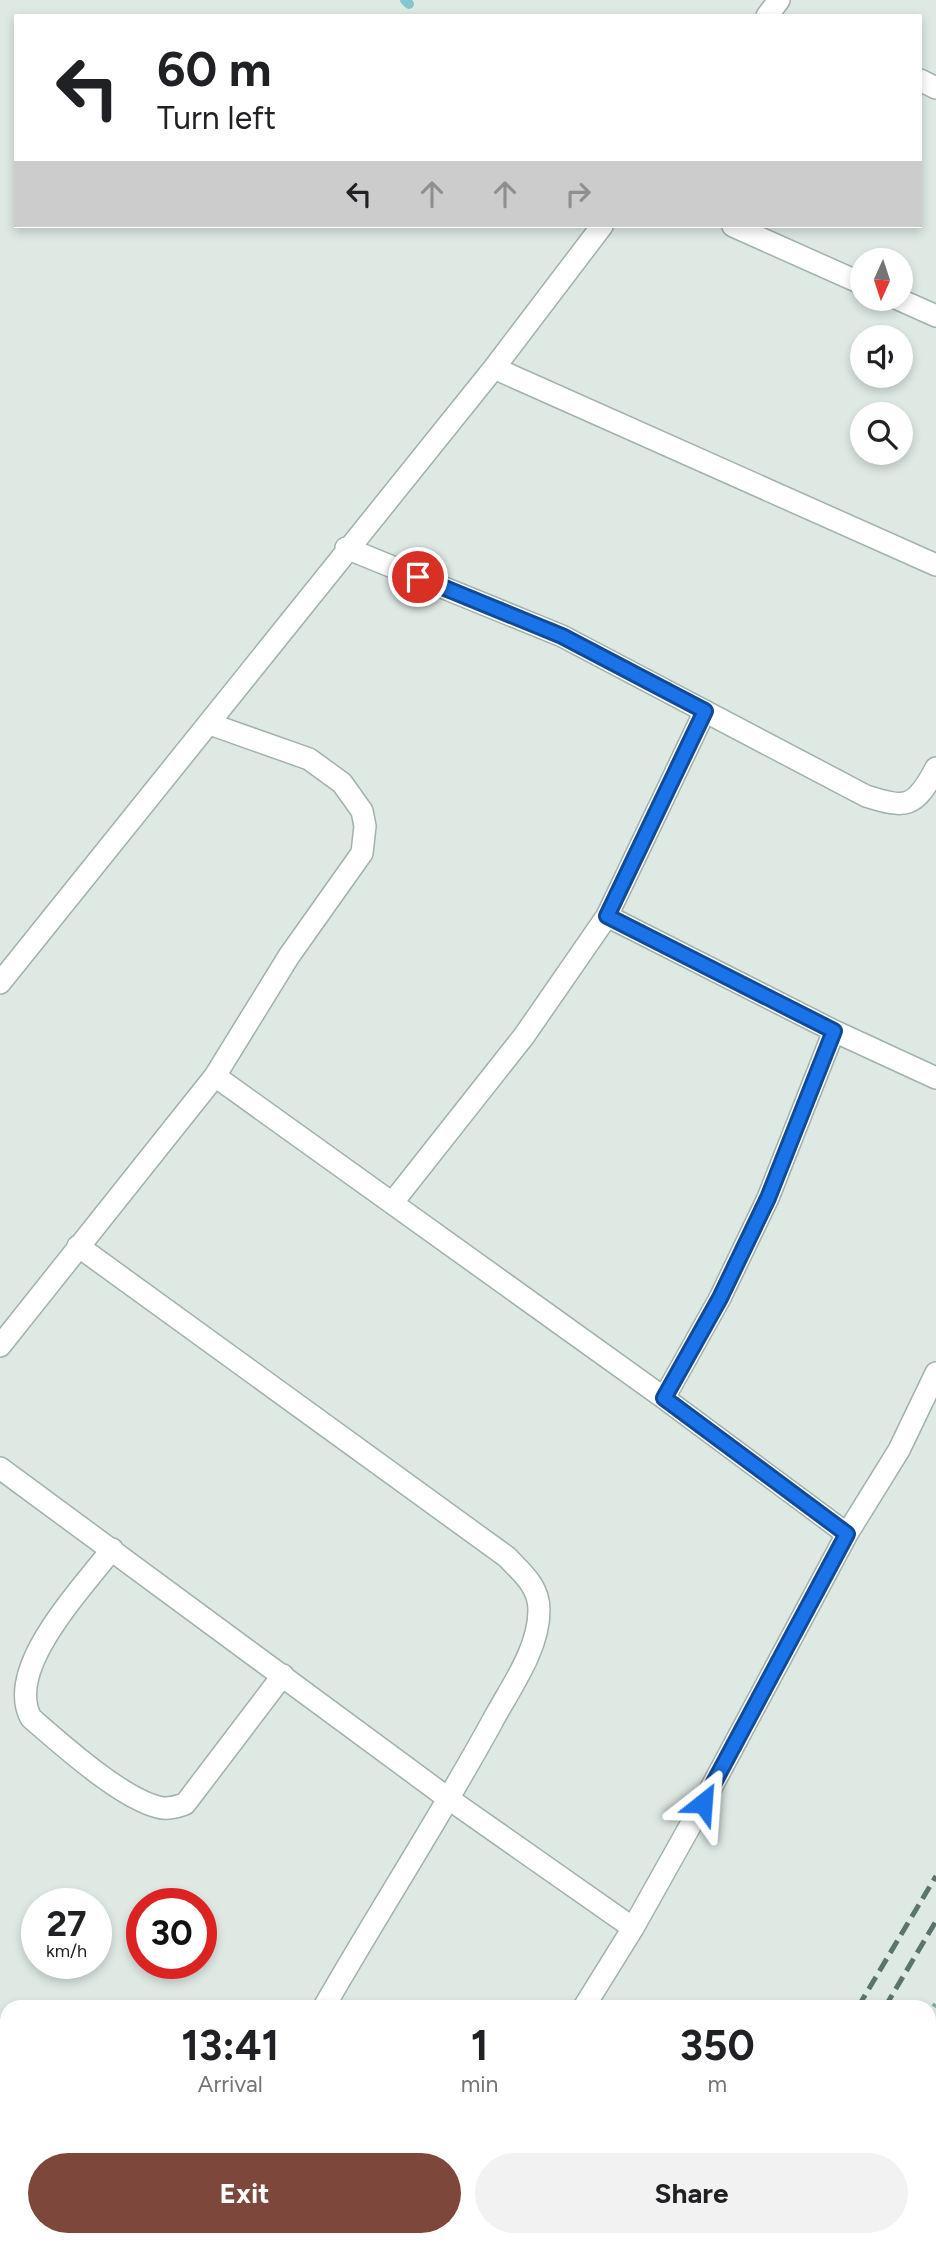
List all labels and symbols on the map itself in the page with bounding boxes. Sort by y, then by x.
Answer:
north arrow [850,248,914,312]
pin [388,547,448,607]
position arrow [666,1766,740,1840]
speed limit sign: 30 [126,1888,217,1979]

